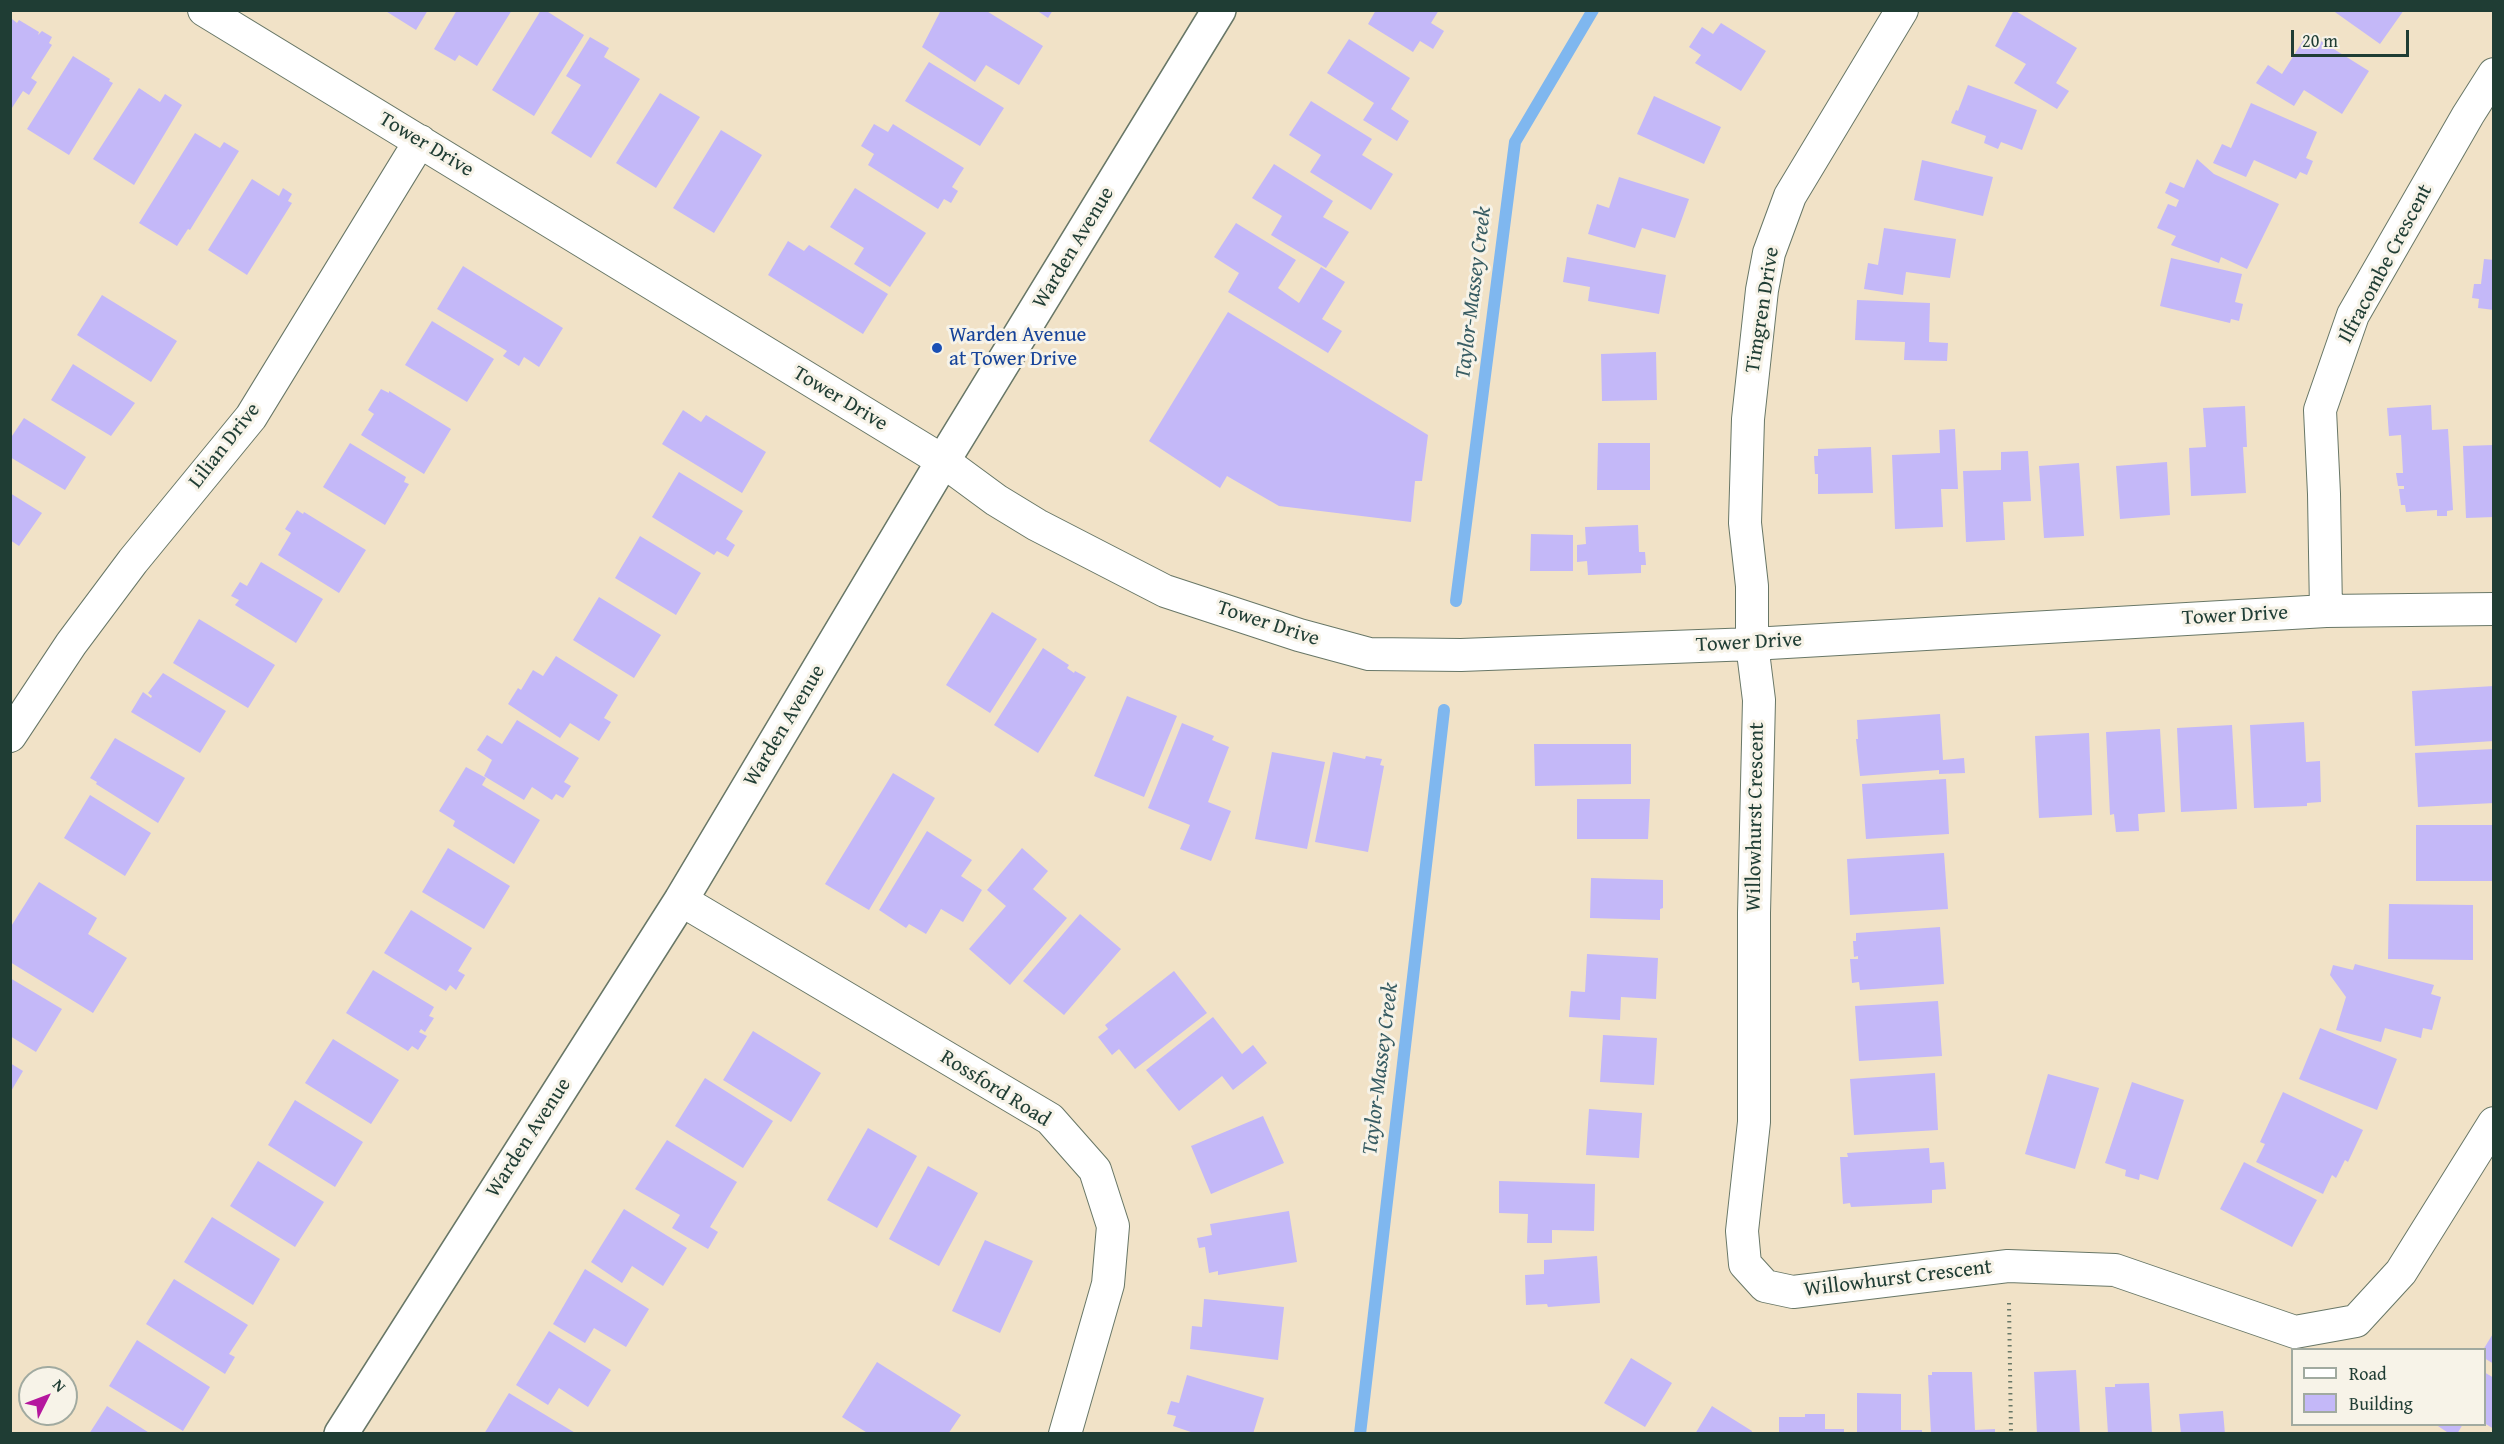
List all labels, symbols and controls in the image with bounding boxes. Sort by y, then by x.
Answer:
scale bar [2294,18,2412,56]
text: 20 m [2302,27,2338,54]
street label: Tower Drive [374,107,478,183]
street label: Ilfracombe Crescent [2333,180,2439,348]
street label: Warden Avenue [1028,183,1120,313]
water label: Taylor-Massey Creek [1450,205,1498,381]
street label: Timgren Drive [1741,245,1785,375]
place label: Warden Avenue at Tower Drive [949,323,1086,373]
marker: Warden Avenue at Tower Drive [930,341,944,355]
street label: Tower Drive [788,361,892,437]
street label: Lilian Drive [184,398,266,494]
street label: Tower Drive [1214,596,1322,652]
street label: Tower Drive [2181,601,2289,631]
street label: Tower Drive [1695,628,1803,658]
street label: Warden Avenue [739,661,831,791]
street label: Willowhurst Crescent [1742,722,1770,912]
water label: Taylor-Massey Creek [1357,981,1405,1157]
street label: Rossford Road [935,1045,1055,1133]
street label: Warden Avenue [481,1074,577,1202]
street label: Willowhurst Crescent [1803,1255,1993,1303]
legend [2291,1348,2486,1426]
text: Road [2349,1360,2387,1387]
north arrow [18,1366,78,1426]
text: N [47,1373,72,1397]
text: Building [2349,1390,2413,1417]

